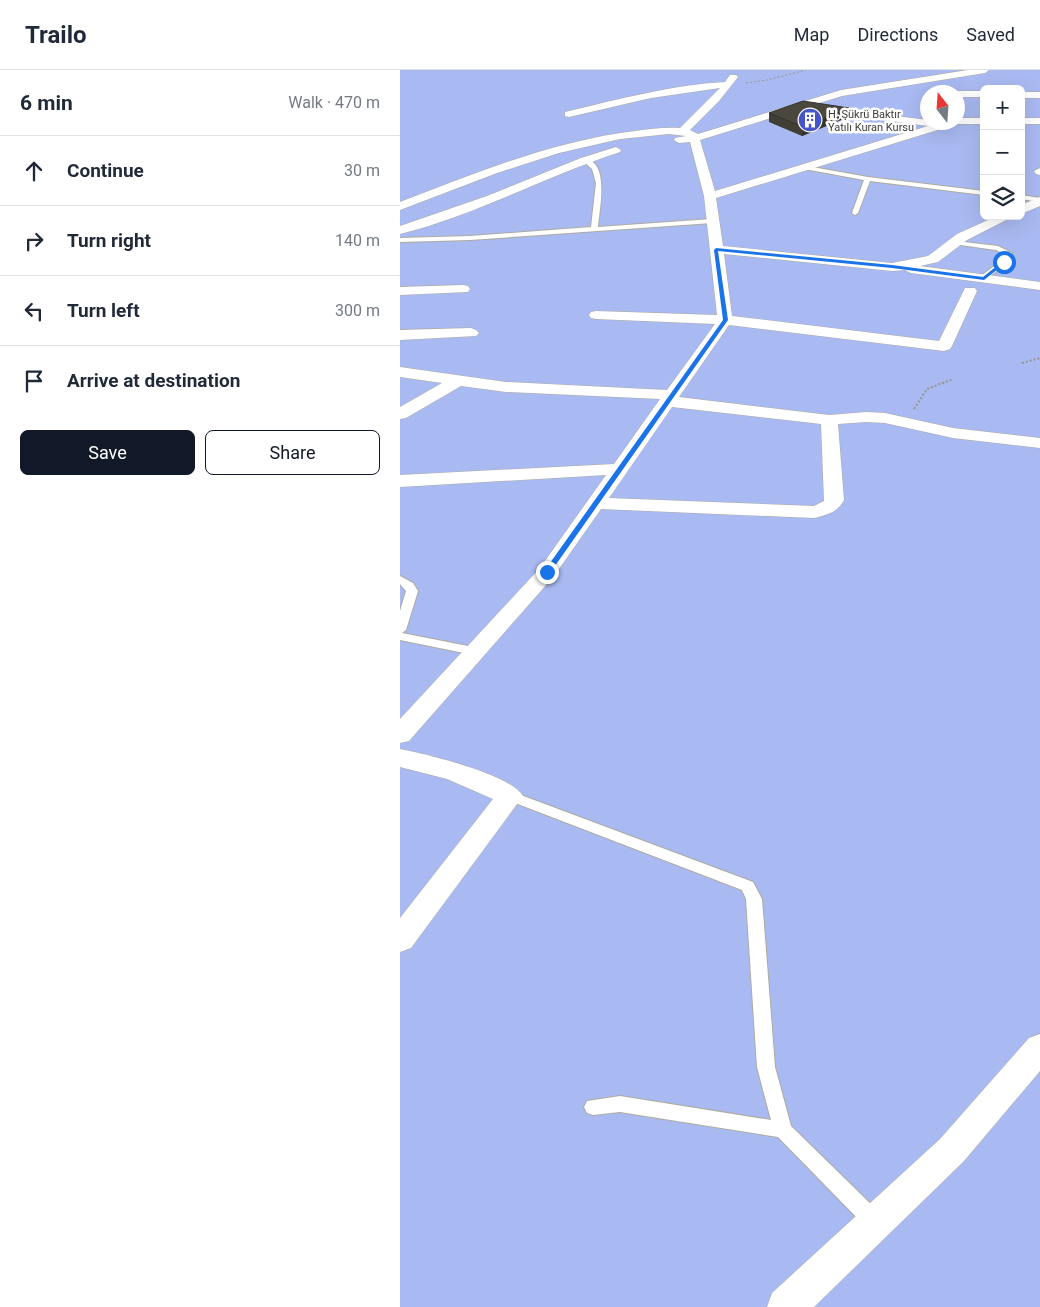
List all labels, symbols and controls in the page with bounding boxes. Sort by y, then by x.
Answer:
text: Trailo [25,21,87,49]
text: Map [794,24,829,45]
text: Directions [857,24,938,45]
text: Saved [966,24,1015,45]
north arrow [920,85,965,130]
map controls [980,85,1025,220]
button: + [980,85,1025,130]
text: 6 min [20,91,73,115]
text: Walk · 470 m [288,93,380,112]
building icon: H. Şükrü Baktır Yatılı Kuran Kursu [797,107,823,133]
place label: H. Şükrü Baktır Yatılı Kuran Kursu [828,108,914,134]
button: − [980,130,1025,175]
icon: ahead [20,157,48,185]
text: Continue [67,159,144,182]
text: 30 m [344,161,380,180]
button: layers [980,175,1025,220]
icon: right [20,227,48,255]
text: Turn right [67,229,151,252]
text: 140 m [335,231,380,250]
route start [993,251,1016,274]
icon: left [20,297,48,325]
text: Turn left [67,299,140,322]
text: 300 m [335,301,380,320]
icon: arrive [20,367,48,395]
text: Arrive at destination [67,369,240,392]
button: Save [20,430,195,475]
button: Share [205,430,380,475]
route end [536,561,559,584]

